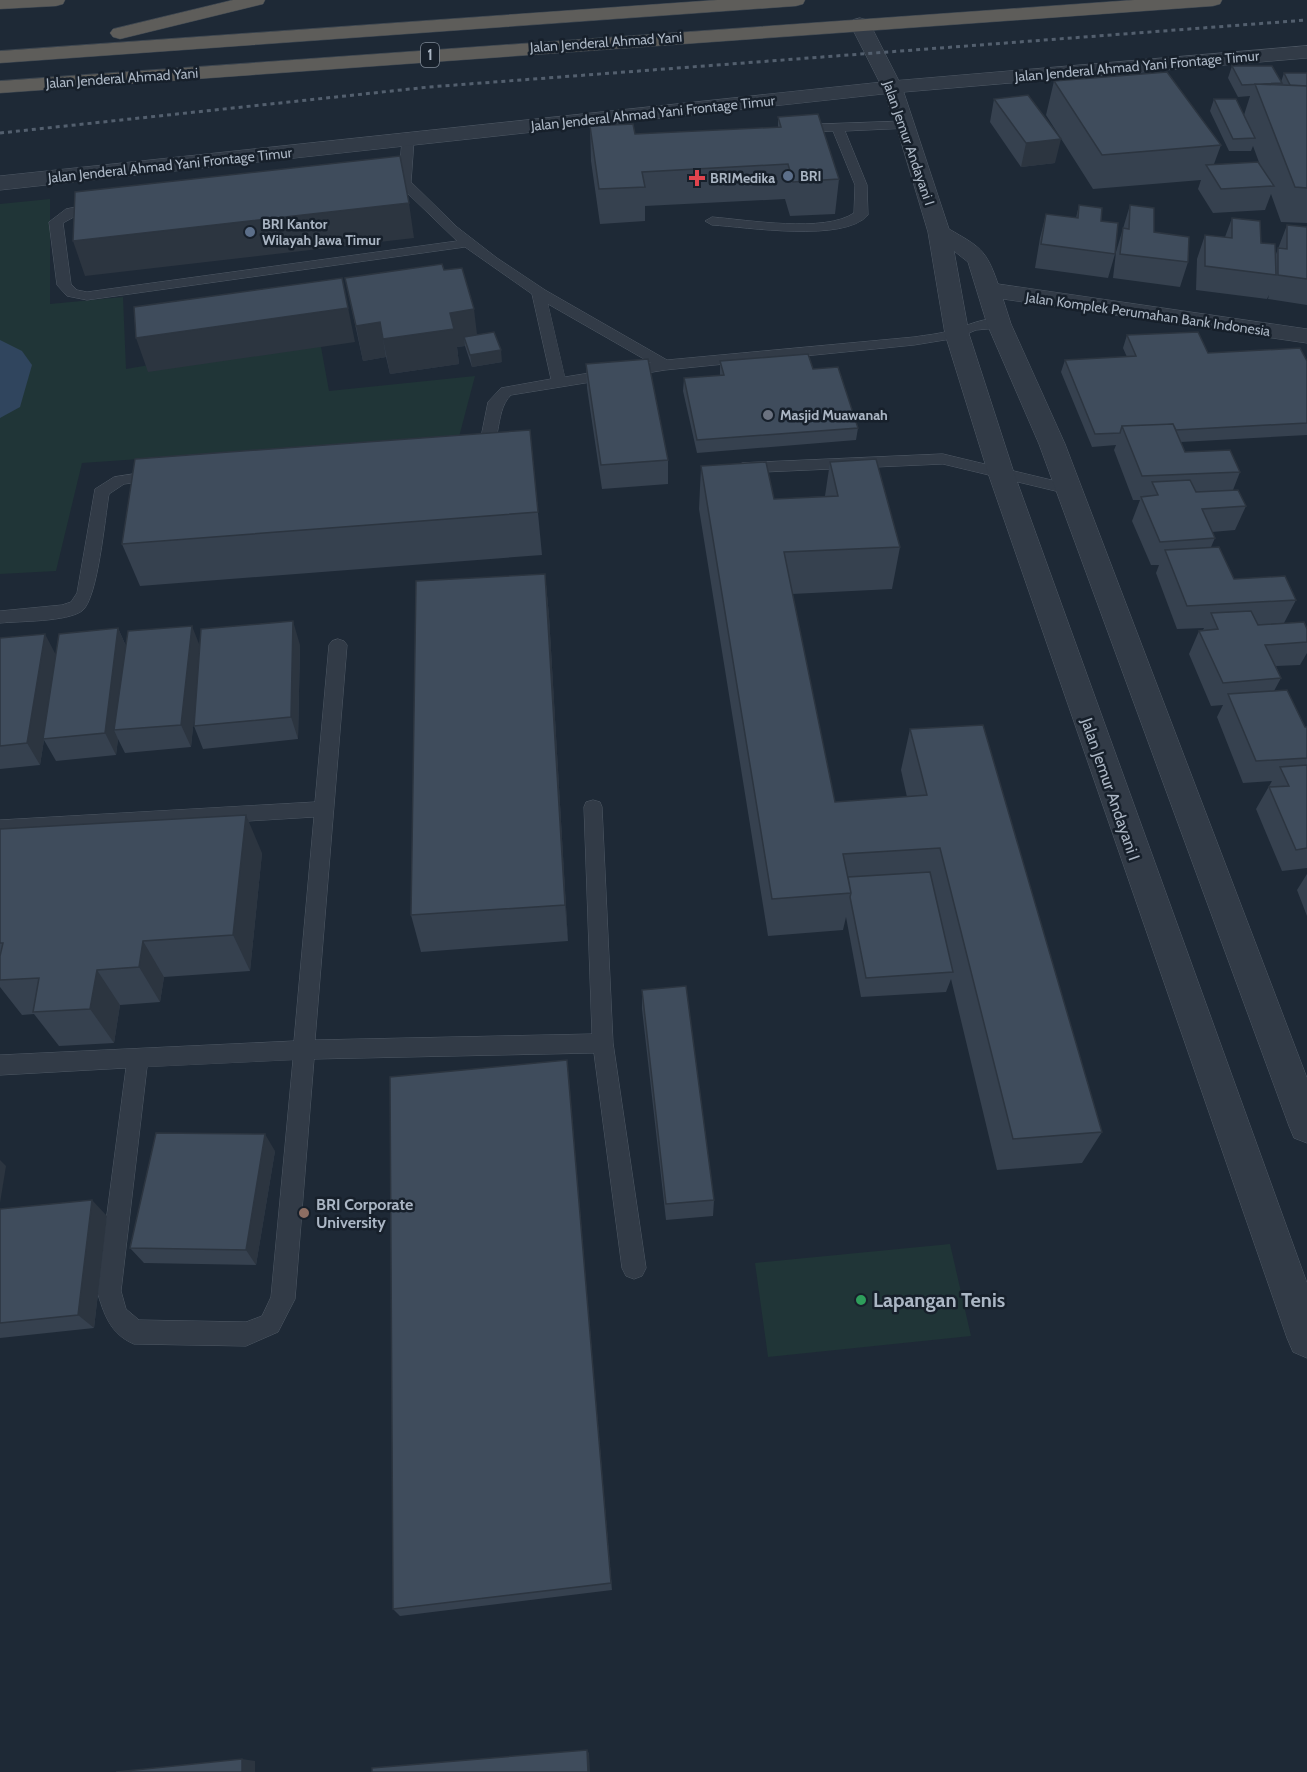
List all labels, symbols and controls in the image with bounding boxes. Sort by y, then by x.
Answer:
street label: Jalan Jenderal Ahmad Yani [528,28,683,56]
road number: 1 [421,43,439,67]
street label: Jalan Jenderal Ahmad Yani Frontage Timur [1013,46,1260,86]
street label: Jalan Jenderal Ahmad Yani [44,64,199,92]
street label: Jalan Jemur Andayani I [879,77,939,208]
street label: Jalan Jenderal Ahmad Yani Frontage Timur [529,91,776,135]
street label: Jalan Jenderal Ahmad Yani Frontage Timur [46,143,293,187]
place label: BRI [800,167,821,185]
marker: BRIMedika [688,169,706,187]
place label: BRIMedika [710,169,775,187]
marker: BRI [781,169,795,183]
place label: BRI Kantor Wilayah Jawa Timur [262,215,381,249]
marker: BRI Kantor Wilayah Jawa Timur [243,225,257,239]
street label: Jalan Komplek Perumahan Bank Indonesia [1024,288,1272,340]
place label: Masjid Muawanah [780,406,888,424]
marker: Masjid Muawanah [761,408,775,422]
street label: Jalan Jemur Andayani I [1077,714,1144,863]
place label: BRI Corporate University [316,1195,413,1232]
marker: BRI Corporate University [297,1206,311,1220]
place label: Lapangan Tenis [873,1288,1005,1312]
marker: Lapangan Tenis [854,1293,868,1307]

